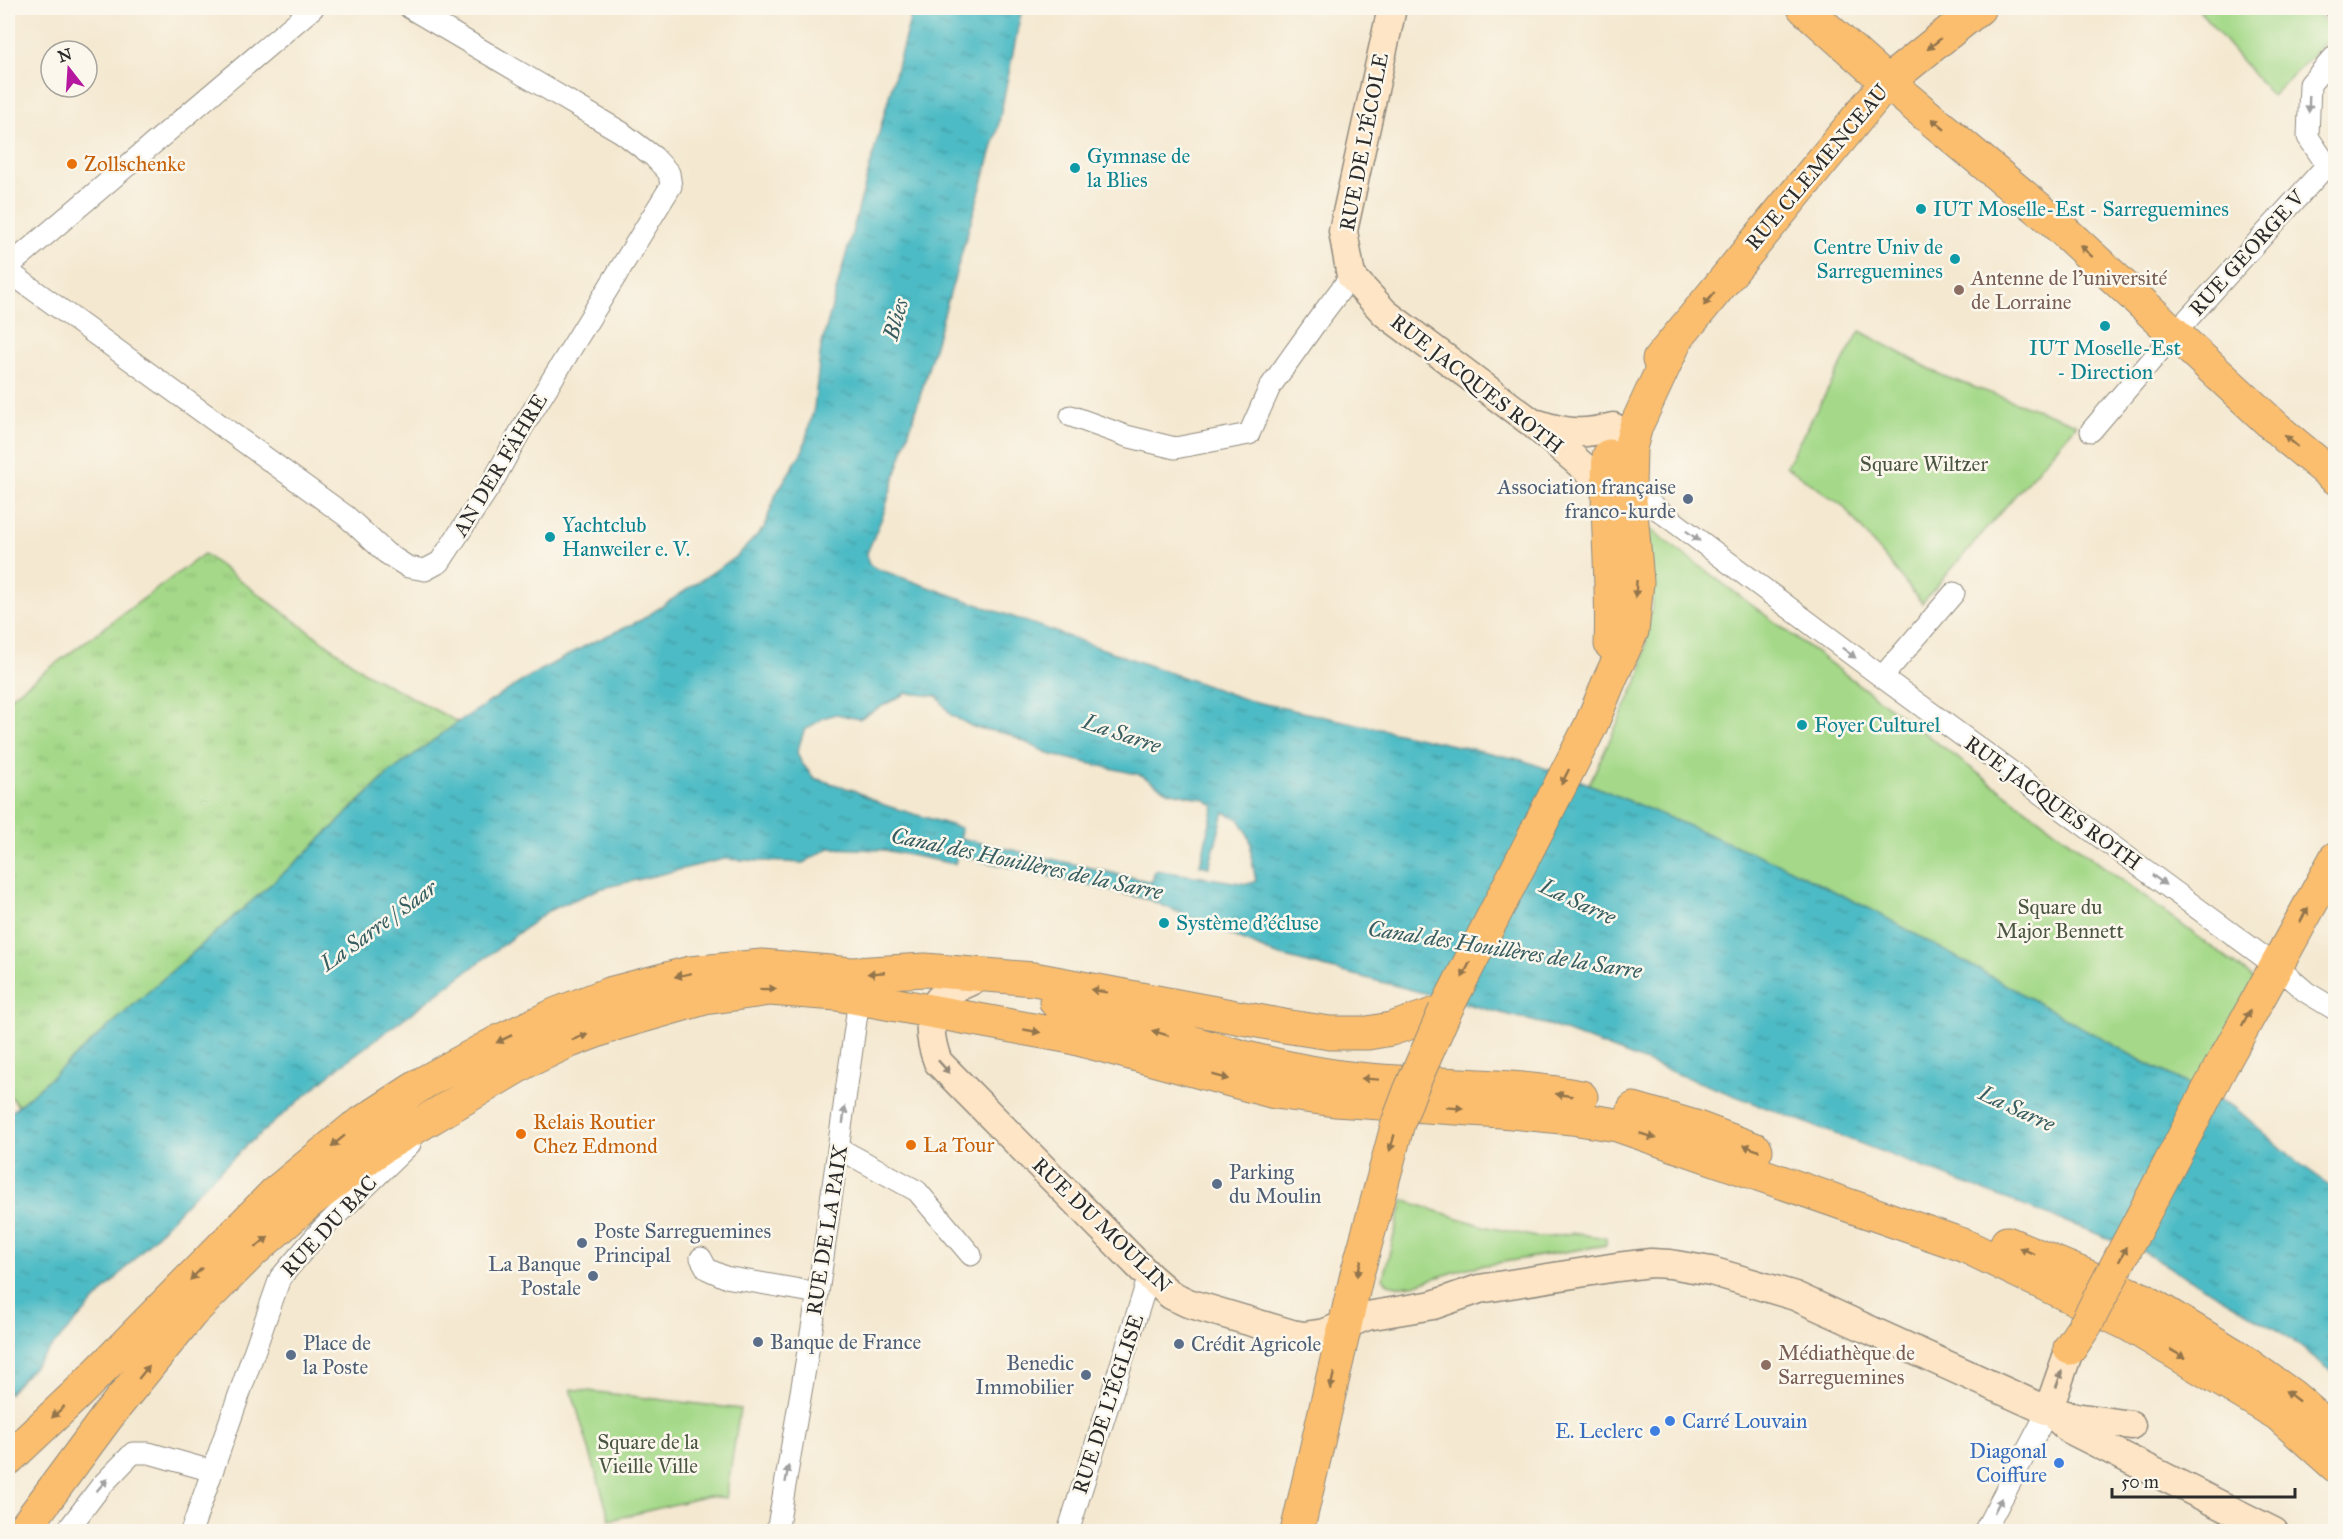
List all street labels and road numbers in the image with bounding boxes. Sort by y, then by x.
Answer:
street label: RUE DE L'ÉCOLE [1333,51,1394,233]
street label: RUE CLEMENCEAU [1740,78,1894,255]
street label: RUE GEORGE V [2184,184,2311,321]
street label: RUE JACQUES ROTH [1385,308,1569,460]
street label: AN DER FÄHRE [447,389,553,542]
street label: RUE JACQUES ROTH [1960,730,2146,876]
street label: RUE DE LA PAIX [801,1143,853,1317]
street label: RUE DU MOULIN [1027,1152,1177,1298]
street label: RUE DU BAC [275,1170,383,1282]
street label: RUE DE L'ÉGLISE [1066,1311,1149,1497]

